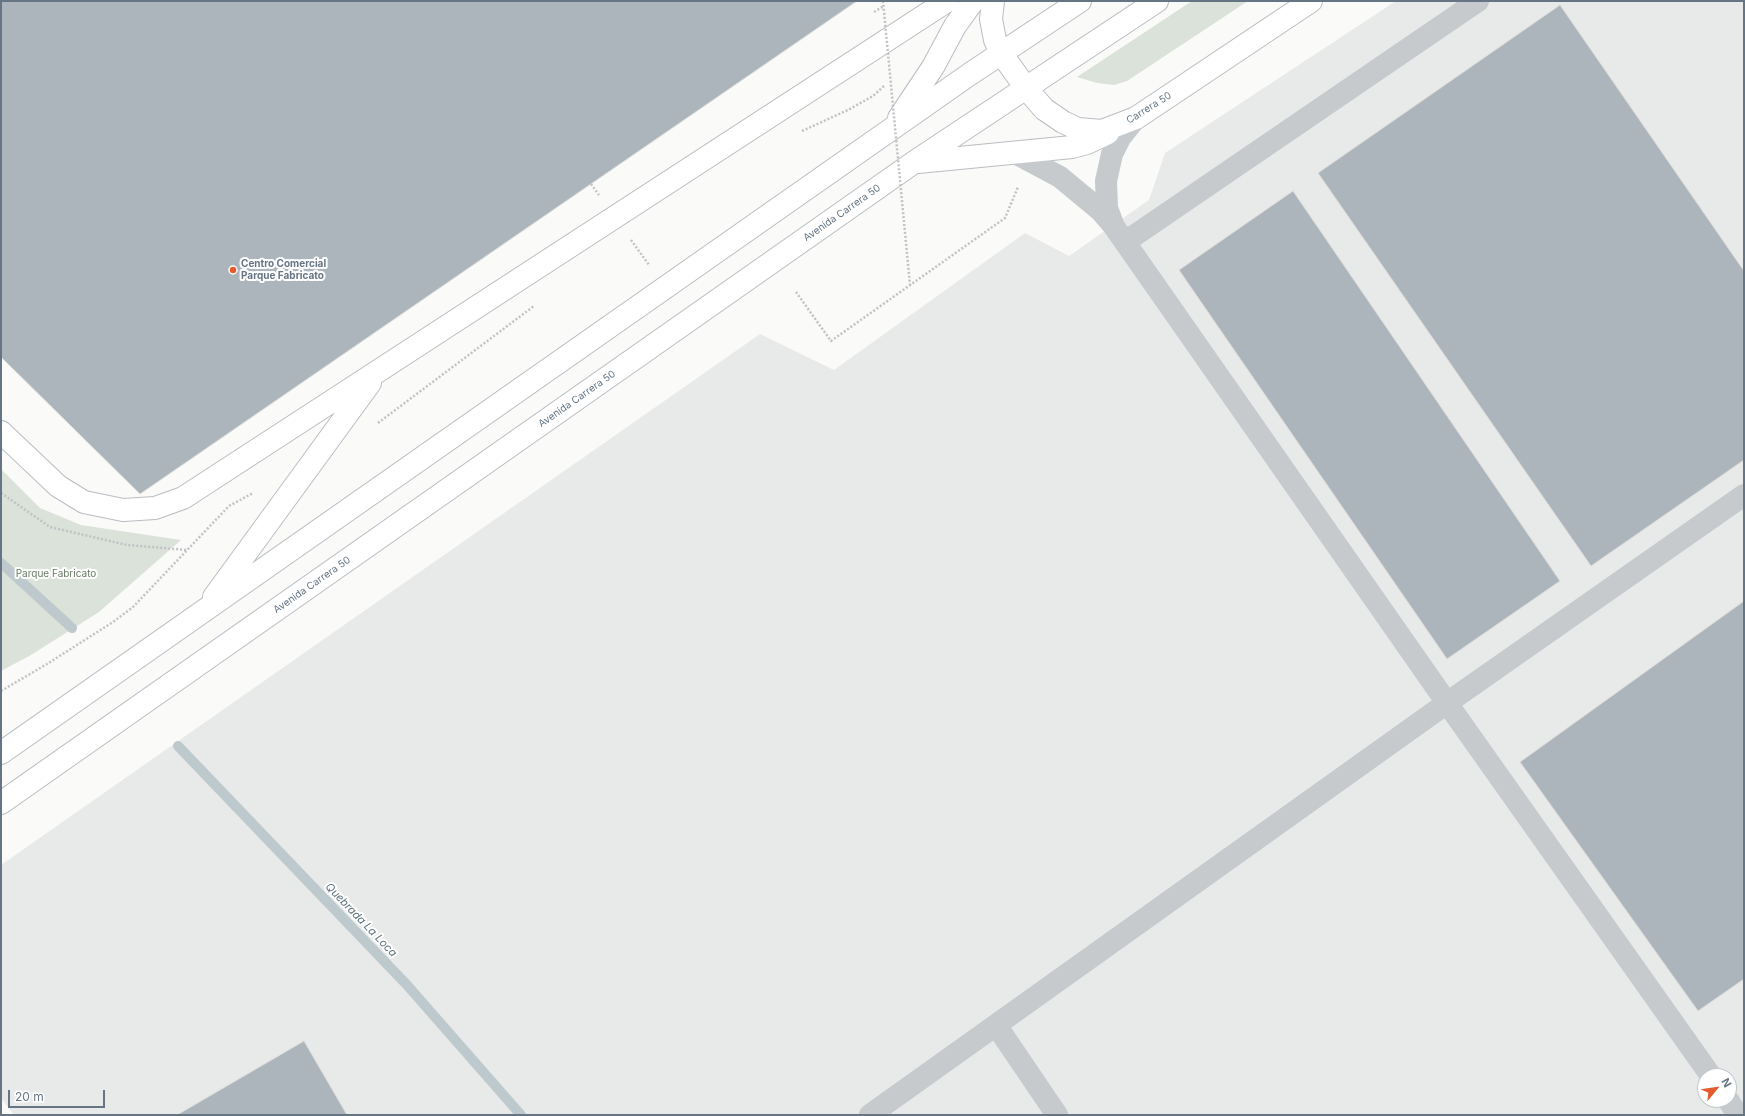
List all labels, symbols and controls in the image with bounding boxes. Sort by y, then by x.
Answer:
street label: Carrera 50 [1124,89,1174,127]
street label: Avenida Carrera 50 [801,182,883,244]
place label: Centro Comercial Parque Fabricato [241,258,326,282]
marker: Centro Comercial Parque Fabricato [228,265,238,275]
street label: Avenida Carrera 50 [536,368,618,430]
street label: Avenida Carrera 50 [271,554,353,616]
park label: Parque Fabricato [16,568,96,580]
water label: Quebrada La Loca [322,880,400,960]
north arrow [1697,1068,1737,1108]
text: N [1718,1076,1735,1090]
scale bar [10,1082,107,1108]
text: 20 m [15,1089,44,1104]

